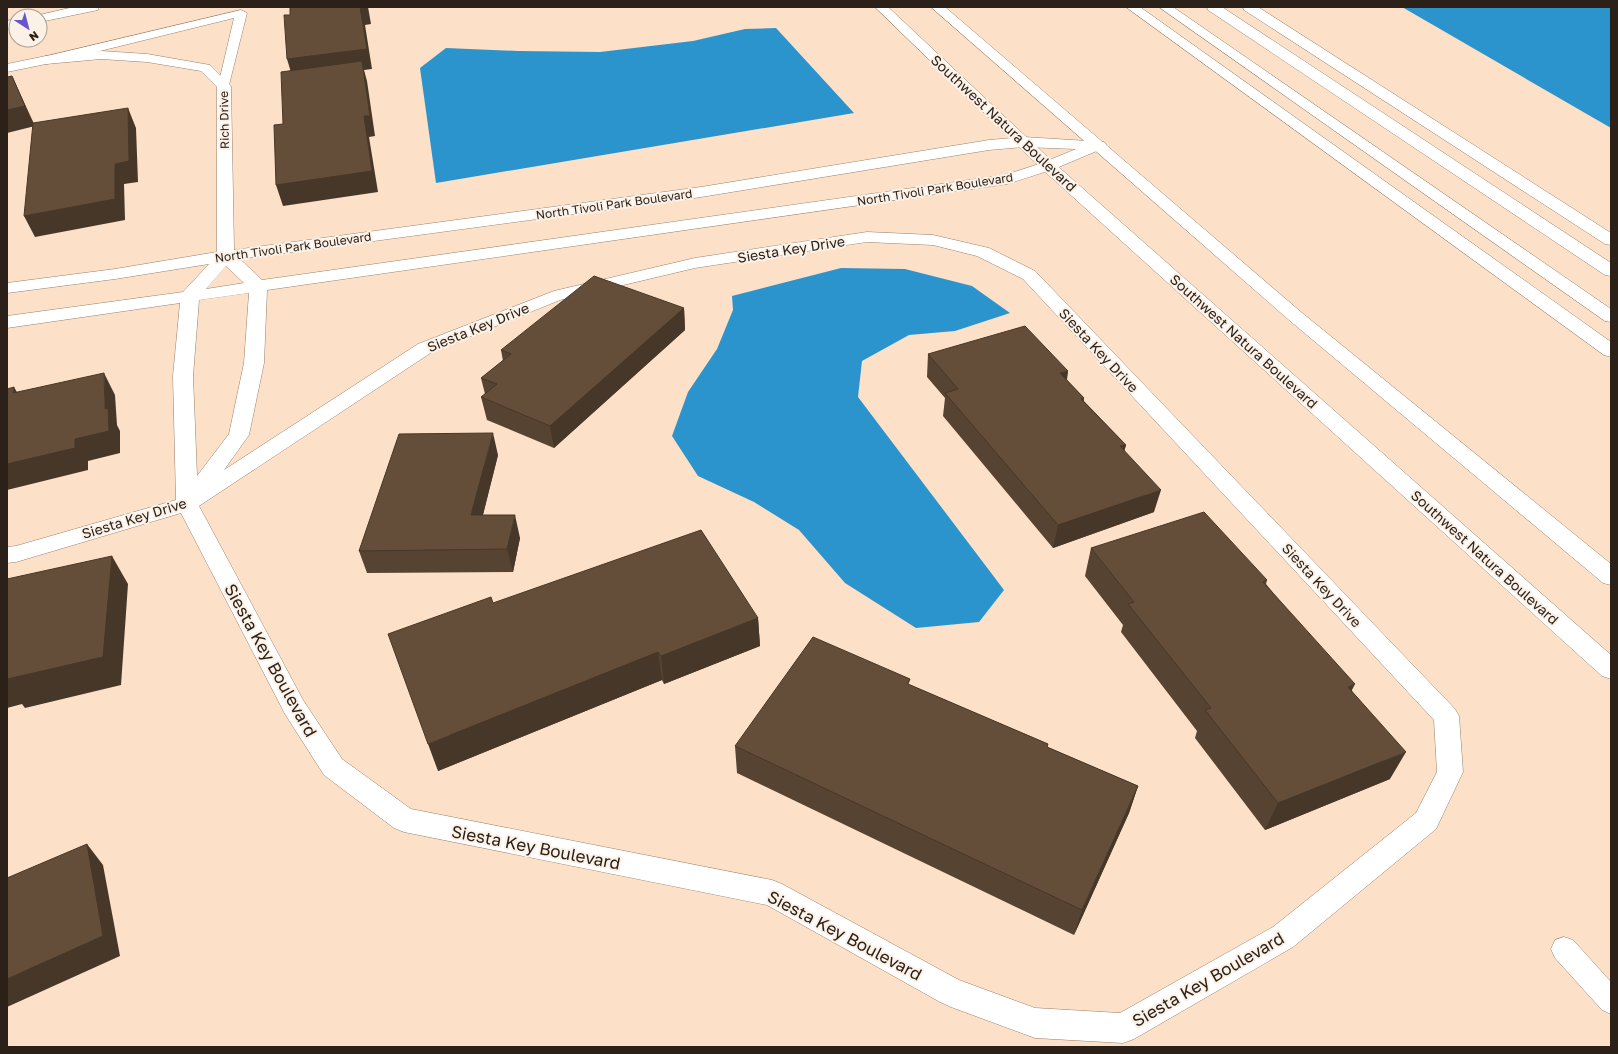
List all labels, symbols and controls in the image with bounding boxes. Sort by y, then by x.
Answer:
north arrow [8,8,48,48]
text: N [27,29,41,44]
street label: Southwest Natura Boulevard [928,51,1080,195]
street label: Rich Drive [216,91,232,149]
street label: North Tivoli Park Boulevard [856,169,1014,209]
street label: North Tivoli Park Boulevard [535,186,693,222]
street label: North Tivoli Park Boulevard [214,229,372,265]
street label: Siesta Key Drive [736,232,846,266]
street label: Southwest Natura Boulevard [1167,270,1321,412]
street label: Siesta Key Drive [425,299,531,355]
street label: Siesta Key Drive [1056,305,1142,395]
street label: Southwest Natura Boulevard [1408,486,1562,628]
street label: Siesta Key Drive [80,494,188,542]
street label: Siesta Key Drive [1279,540,1365,630]
street label: Siesta Key Boulevard [220,580,322,740]
street label: Siesta Key Boulevard [450,820,622,874]
street label: Siesta Key Boulevard [764,885,926,985]
street label: Siesta Key Boulevard [1128,927,1288,1031]

